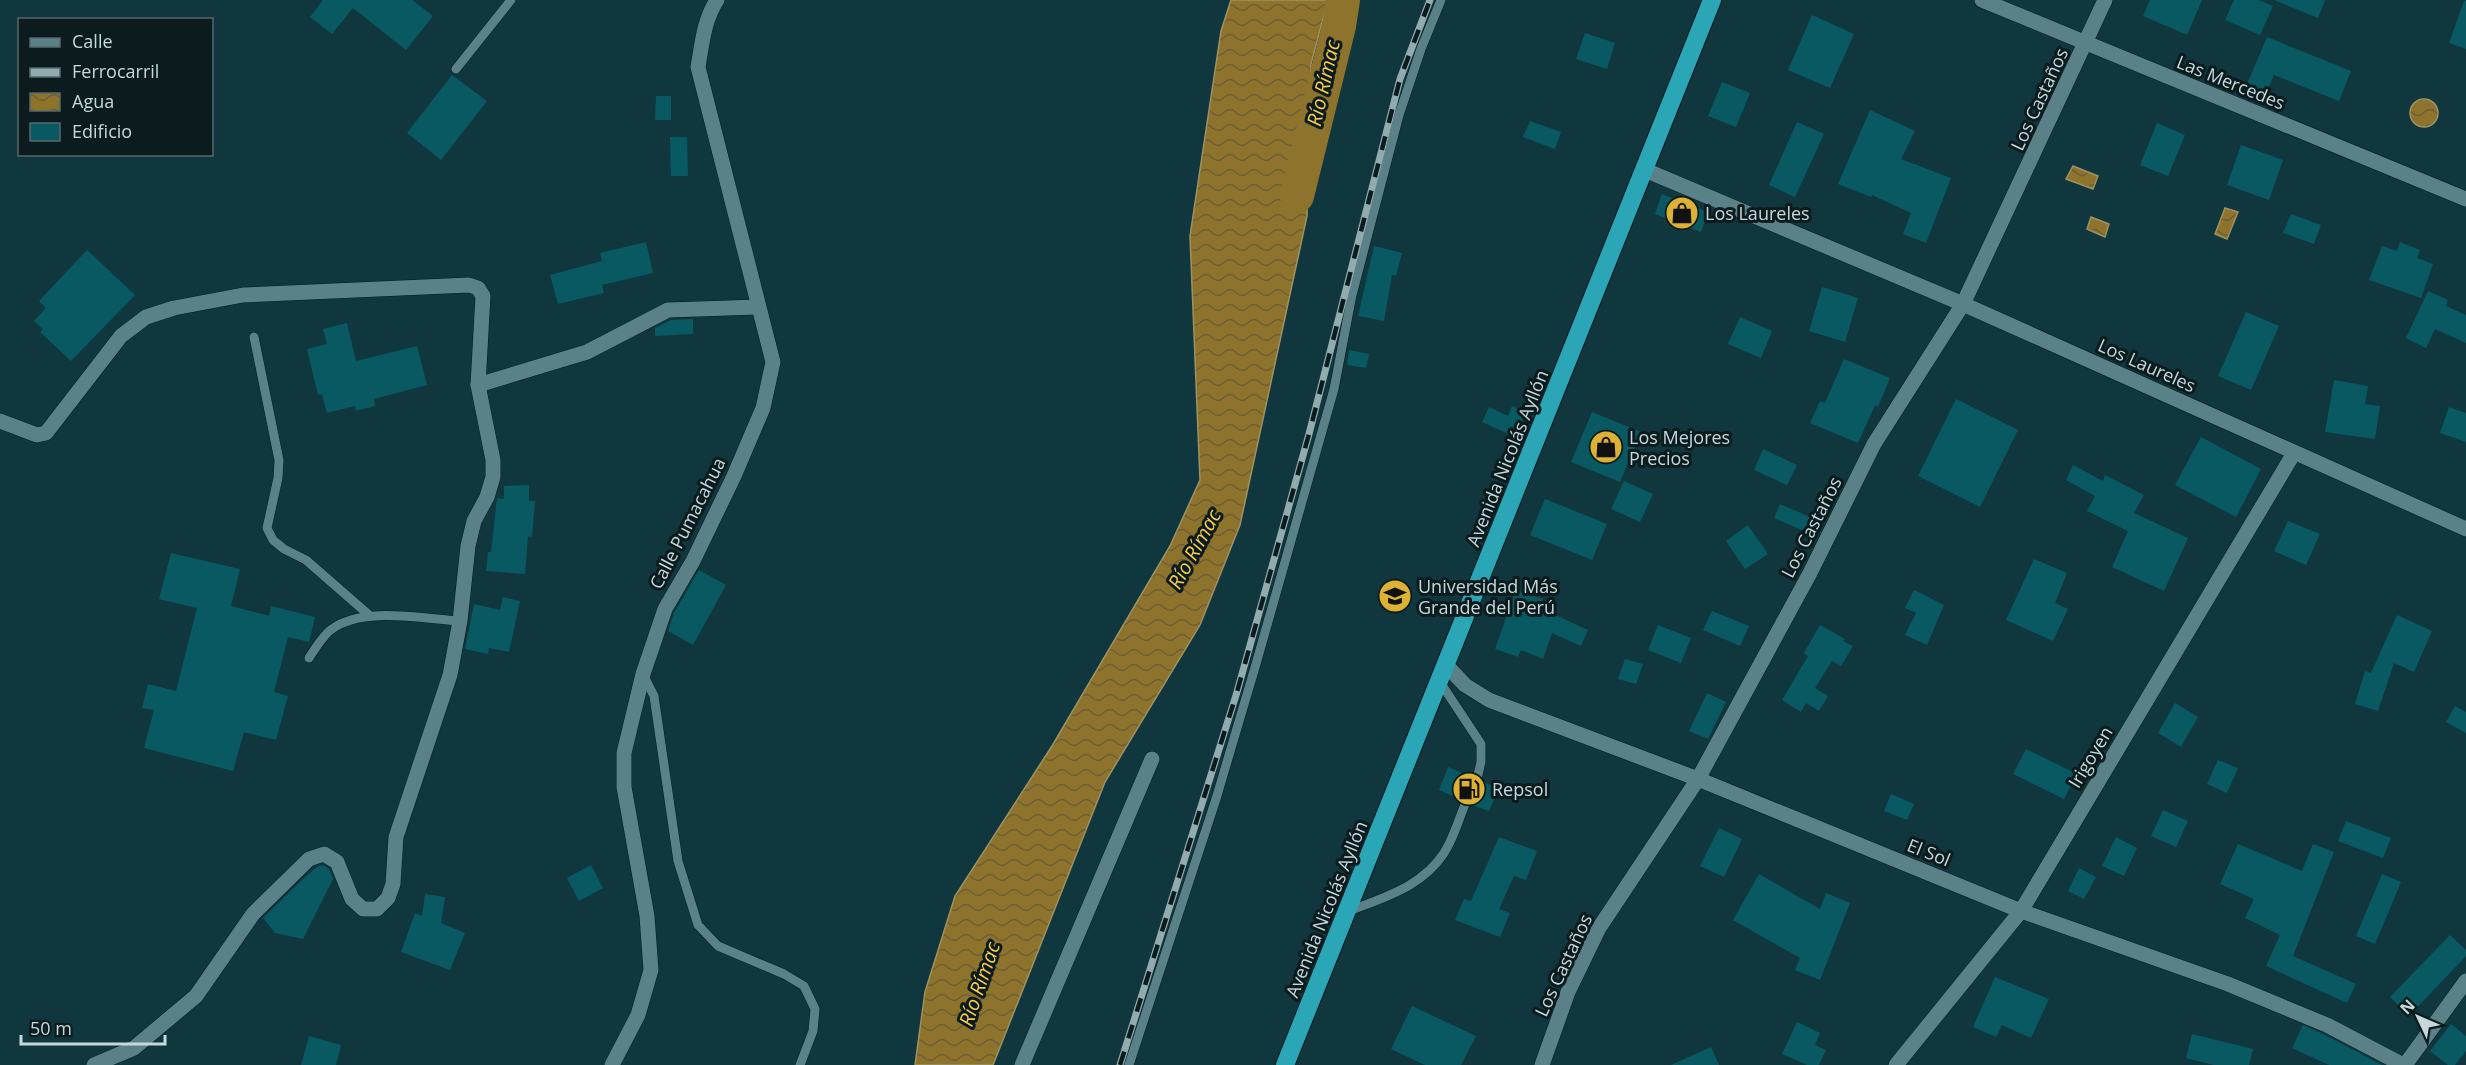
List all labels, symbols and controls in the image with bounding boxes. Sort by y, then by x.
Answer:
legend [18,18,213,156]
text: Calle [72,29,113,53]
water label: Río Rímac [1300,37,1346,129]
street label: Los Castaños [2005,44,2073,154]
street label: Las Mercedes [2173,49,2289,115]
text: Ferrocarril [72,59,159,83]
text: Agua [72,89,114,113]
text: Edificio [72,119,132,143]
shop icon: Los Laureles [1664,195,1700,231]
place label: Los Laureles [1705,201,1810,225]
street label: Los Laureles [2094,333,2200,397]
street label: Avenida Nicolás Ayllón [1461,366,1553,550]
place label: Los Mejores Precios [1629,425,1730,470]
shop icon: Los Mejores Precios [1588,429,1624,465]
street label: Calle Pumacahua [644,453,730,593]
street label: Los Castaños [1775,472,1847,582]
water label: Río Rímac [1161,503,1227,594]
place label: Universidad Más Grande del Perú [1418,574,1558,619]
school or university icon: Universidad Más Grande del Perú [1377,578,1413,614]
street label: Irigoyen [2062,722,2118,792]
fuel station icon: Repsol [1451,771,1487,807]
place label: Repsol [1492,777,1548,801]
street label: Avenida Nicolás Ayllón [1280,817,1372,1001]
street label: El Sol [1904,833,1954,871]
street label: Los Castaños [1529,910,1597,1020]
water label: Río Rímac [952,937,1006,1030]
north arrow [2388,987,2448,1047]
text: N [2395,994,2420,1019]
scale bar [21,1008,165,1046]
text: 50 m [30,1016,72,1040]

